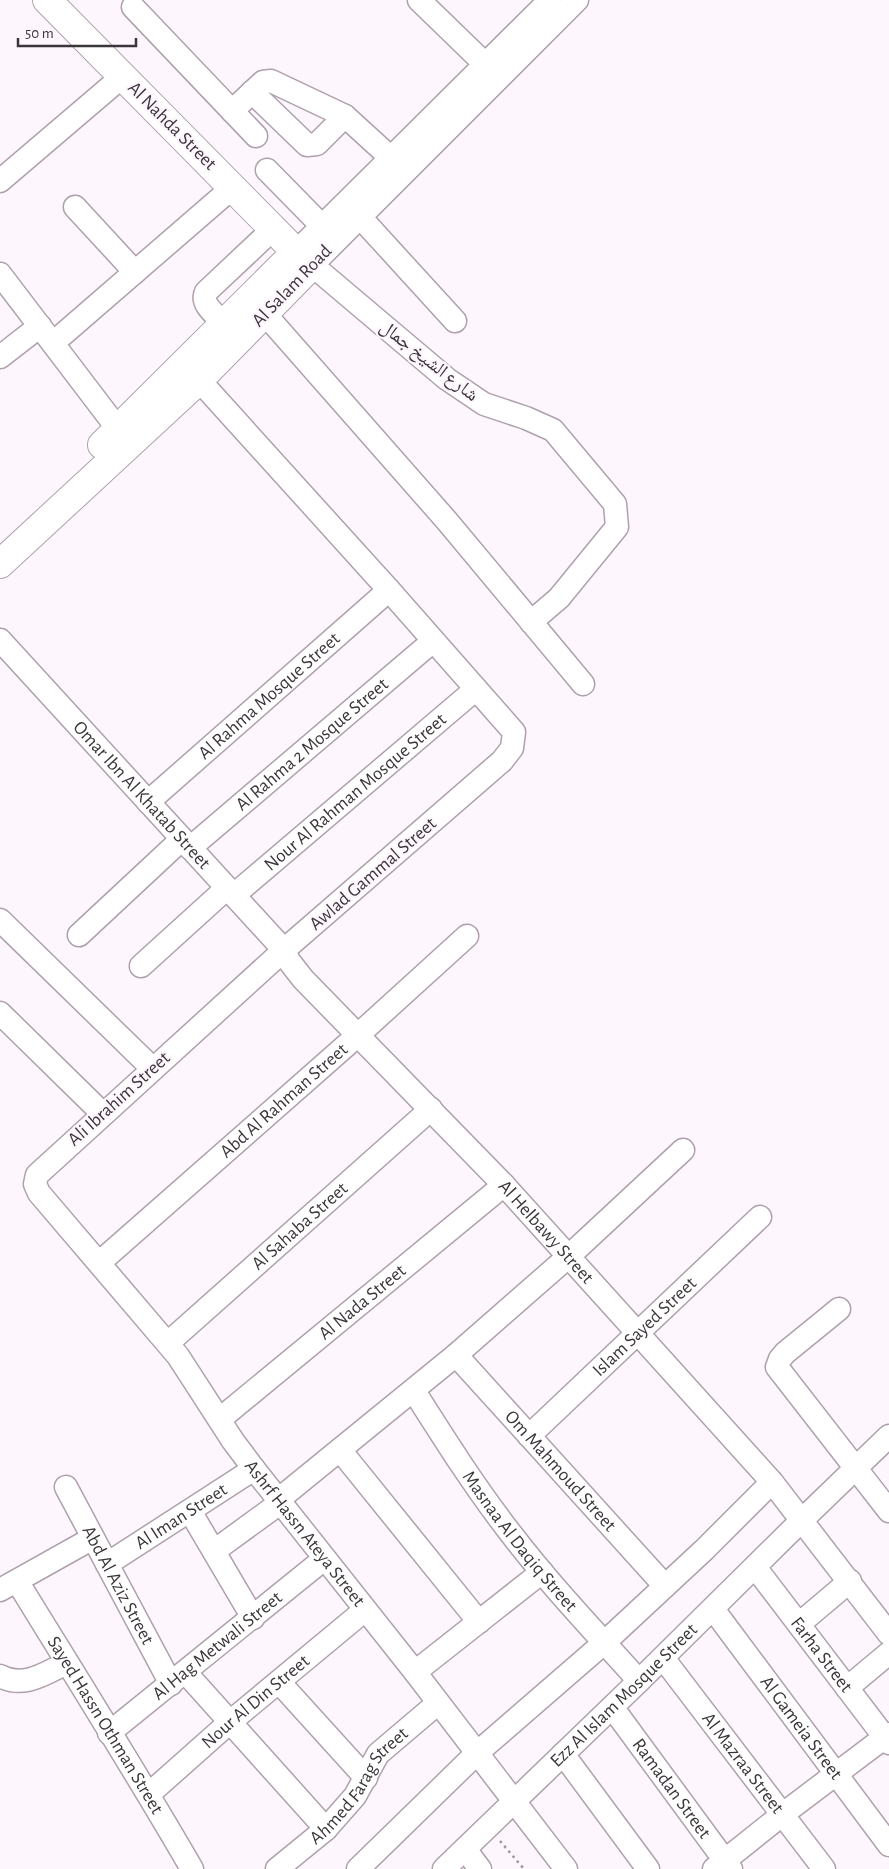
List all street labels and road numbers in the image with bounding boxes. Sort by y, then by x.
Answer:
street label: Al Nahda Street [124,78,220,174]
street label: Al Salam Road [248,241,336,331]
street label: شارع الشيخ جمال [375,317,482,407]
street label: Al Rahma Mosque Street [194,629,343,763]
street label: Al Rahma 2 Mosque Street [232,674,392,814]
street label: Nour Al Rahman Mosque Street [261,710,450,874]
street label: Omar Ibn Al Khatab Street [70,717,214,872]
street label: Awlad Gammal Street [306,814,440,934]
street label: Abd Al Rahman Street [216,1040,351,1161]
street label: Ali Ibrahim Street [64,1048,174,1150]
street label: Al Helbawy Street [495,1176,597,1287]
street label: Al Sahaba Street [248,1179,351,1273]
street label: Al Nada Street [315,1261,409,1343]
street label: Islam Sayed Street [589,1273,700,1380]
street label: Om Mahmoud Street [501,1407,620,1535]
street label: Ashrf Hassn Ateya Street [241,1457,369,1610]
street label: Masnaa Al Daqiq Street [459,1468,581,1615]
street label: Al Iman Street [132,1480,230,1553]
street label: Abd Al Aziz Street [79,1522,158,1648]
street label: Al Hag Metwali Street [149,1588,285,1703]
street label: Farha Street [787,1613,856,1696]
street label: Ezz Al Islam Mosque Street [547,1620,701,1771]
street label: Sayed Hassn Othman Street [44,1633,167,1817]
street label: Nour Al Din Street [198,1651,313,1752]
street label: Al Gameia Street [757,1672,846,1783]
street label: Al Mazraa Street [699,1709,788,1817]
street label: Ahmed Farag Street [306,1724,411,1848]
street label: Ramadan Street [629,1735,715,1842]

